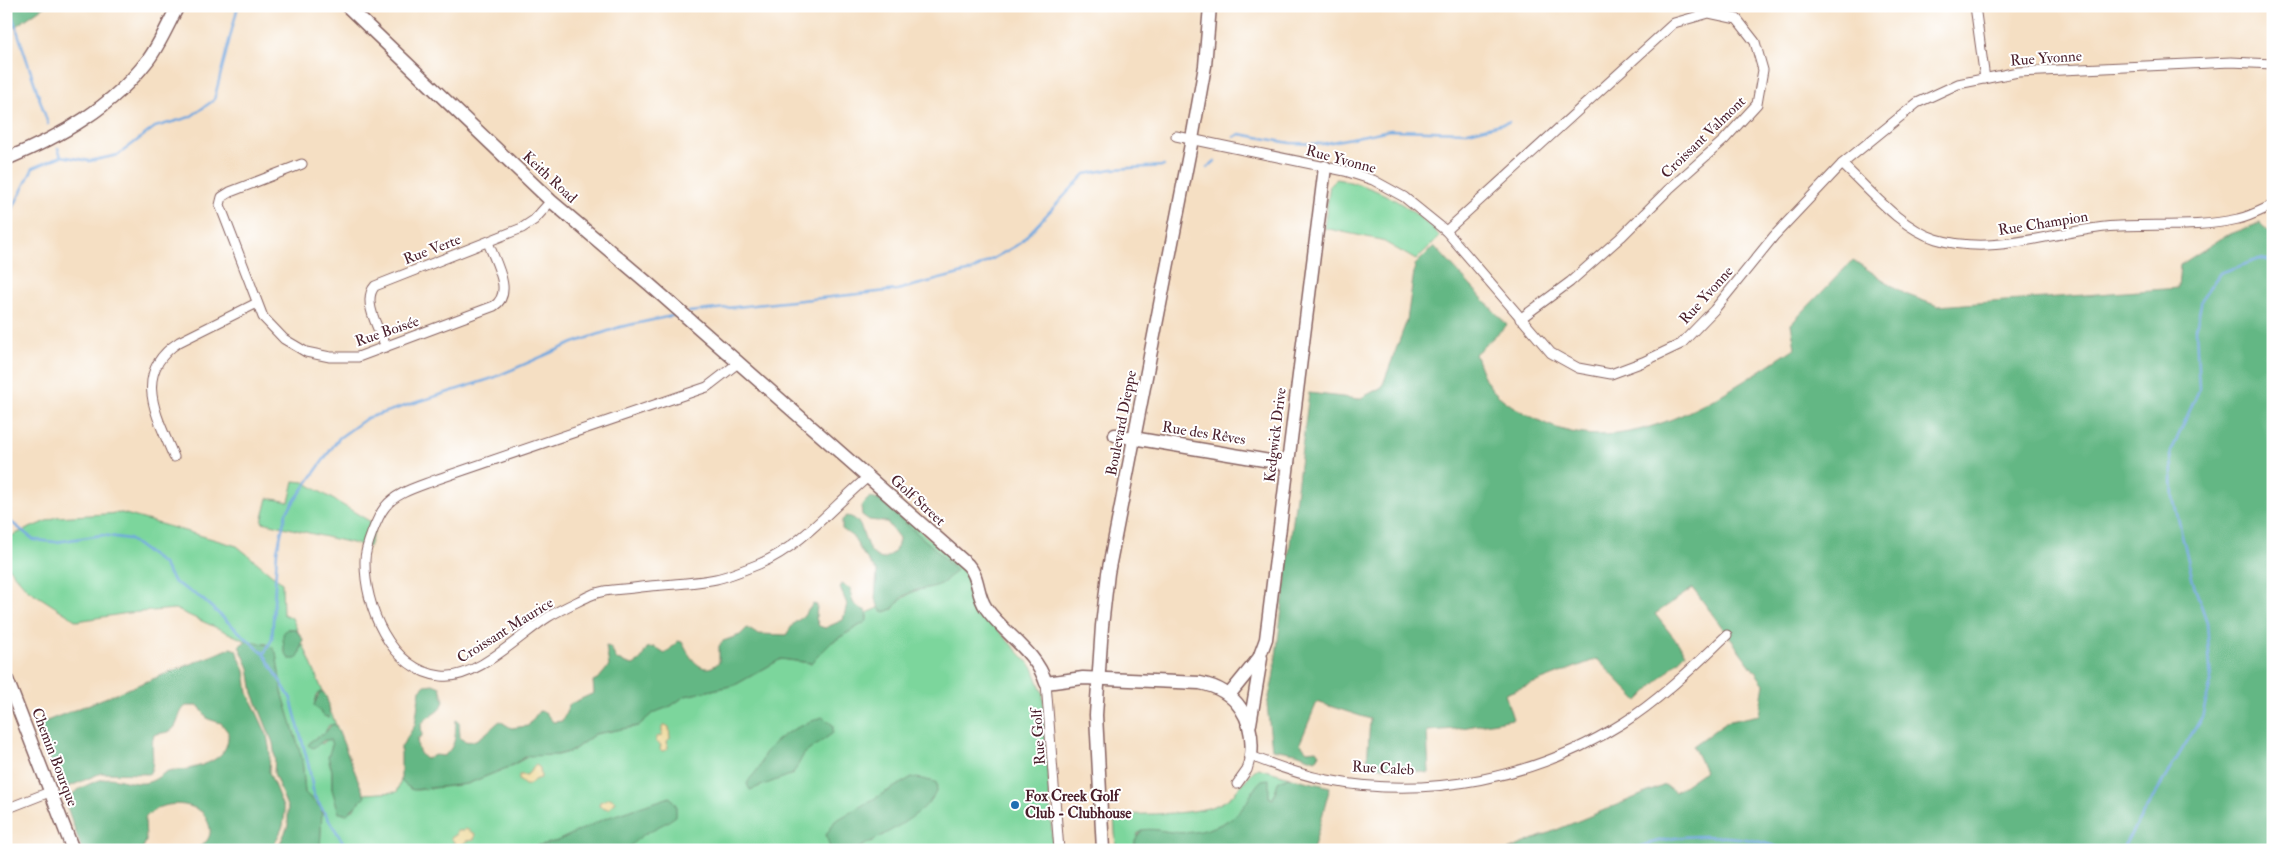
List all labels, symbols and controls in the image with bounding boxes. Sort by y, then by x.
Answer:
street label: Rue Yvonne [2009,47,2083,70]
street label: Croissant Valmont [1657,92,1750,183]
street label: Rue Yvonne [1304,141,1378,178]
street label: Keith Road [518,147,581,208]
street label: Rue Champion [1997,207,2090,241]
street label: Rue Verte [401,230,464,269]
street label: Rue Yvonne [1675,262,1738,328]
street label: Rue Boisée [353,312,422,351]
street label: Boulevard Dieppe [1102,369,1142,478]
street label: Kedgwick Drive [1260,387,1291,483]
street label: Rue des Rêves [1161,418,1247,449]
street label: Golf Street [886,471,949,530]
street label: Croissant Maurice [454,593,557,668]
street label: Chemin Bourque [27,705,82,809]
street label: Rue Golf [1027,706,1050,766]
street label: Rue Caleb [1351,757,1415,780]
place label: Fox Creek Golf Club - Clubhouse [1025,787,1132,823]
marker: Fox Creek Golf Club - Clubhouse [1009,799,1021,811]

